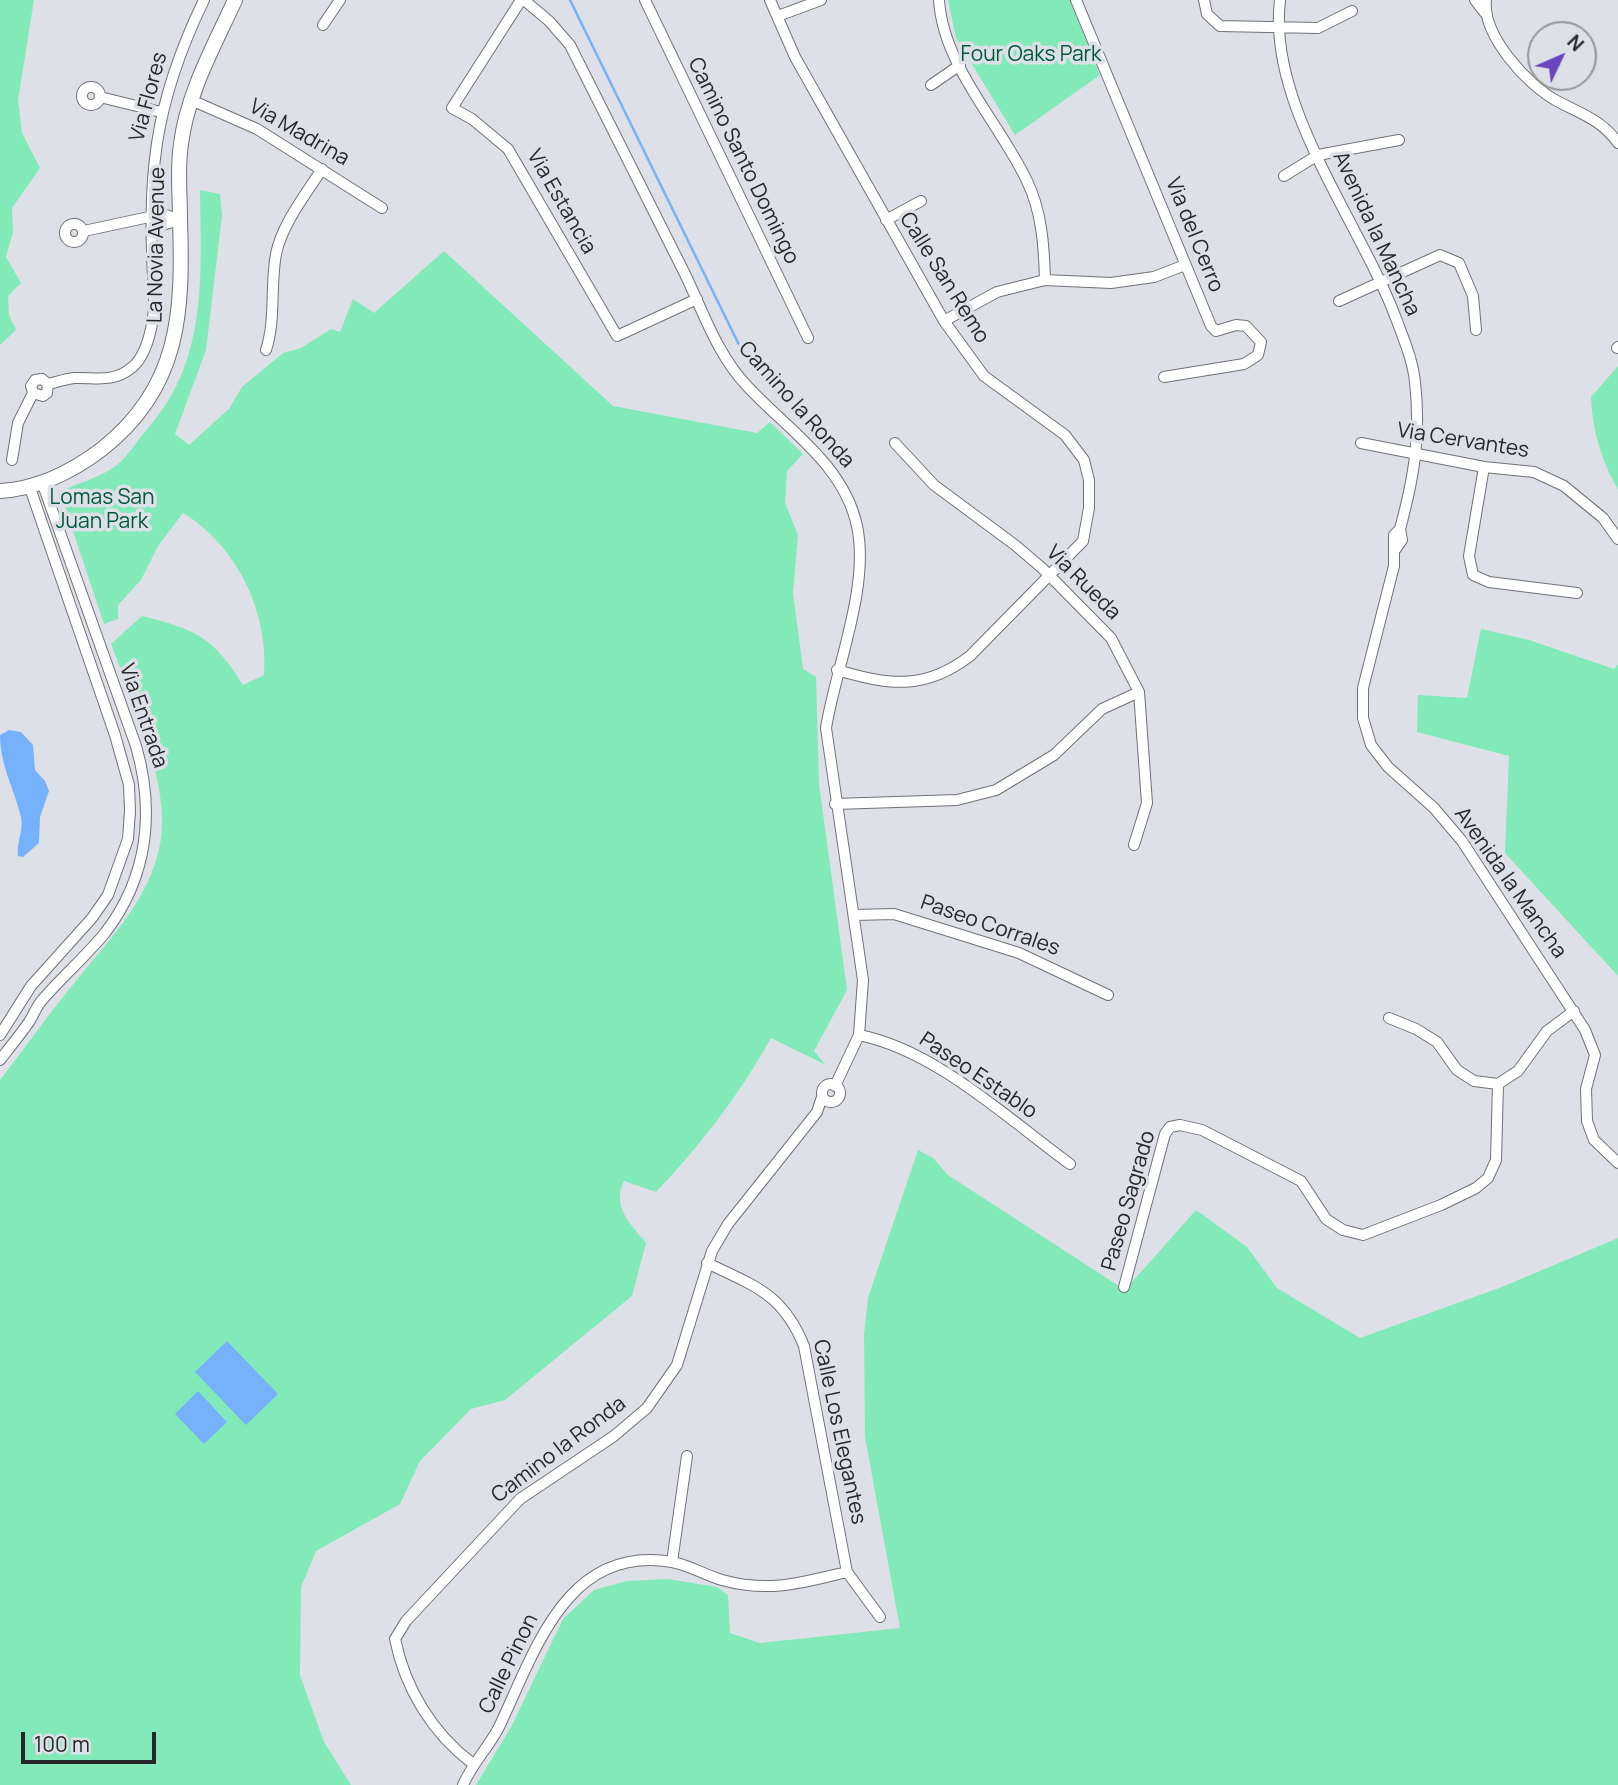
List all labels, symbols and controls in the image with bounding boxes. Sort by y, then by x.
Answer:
north arrow [1527,21,1597,91]
text: N [1562,29,1590,57]
park label: Four Oaks Park [960,42,1102,68]
street label: Via Flores [125,50,173,144]
street label: Camino Santo Domingo [682,54,804,268]
street label: Via Madrina [244,94,354,172]
street label: Via Estancia [521,145,601,259]
street label: Avenida la Mancha [1327,148,1425,320]
street label: La Novia Avenue [143,167,171,323]
street label: Via del Cerro [1160,174,1228,296]
street label: Calle San Remo [894,208,994,348]
street label: Camino la Ronda [733,337,859,473]
street label: Via Cervantes [1395,418,1531,464]
park label: Lomas San Juan Park [50,485,154,535]
street label: Via Rueda [1040,540,1126,626]
street label: Via Entrada [113,660,173,772]
street label: Avenida la Mancha [1448,803,1572,963]
street label: Paseo Corrales [917,890,1063,962]
street label: Paseo Establo [914,1027,1042,1125]
street label: Paseo Sagrado [1097,1128,1161,1274]
street label: Calle Los Elegantes [807,1337,871,1527]
street label: Camino la Ronda [487,1391,631,1509]
street label: Calle Pinon [474,1610,544,1718]
scale bar [24,1718,159,1762]
text: 100 m [34,1730,90,1758]

